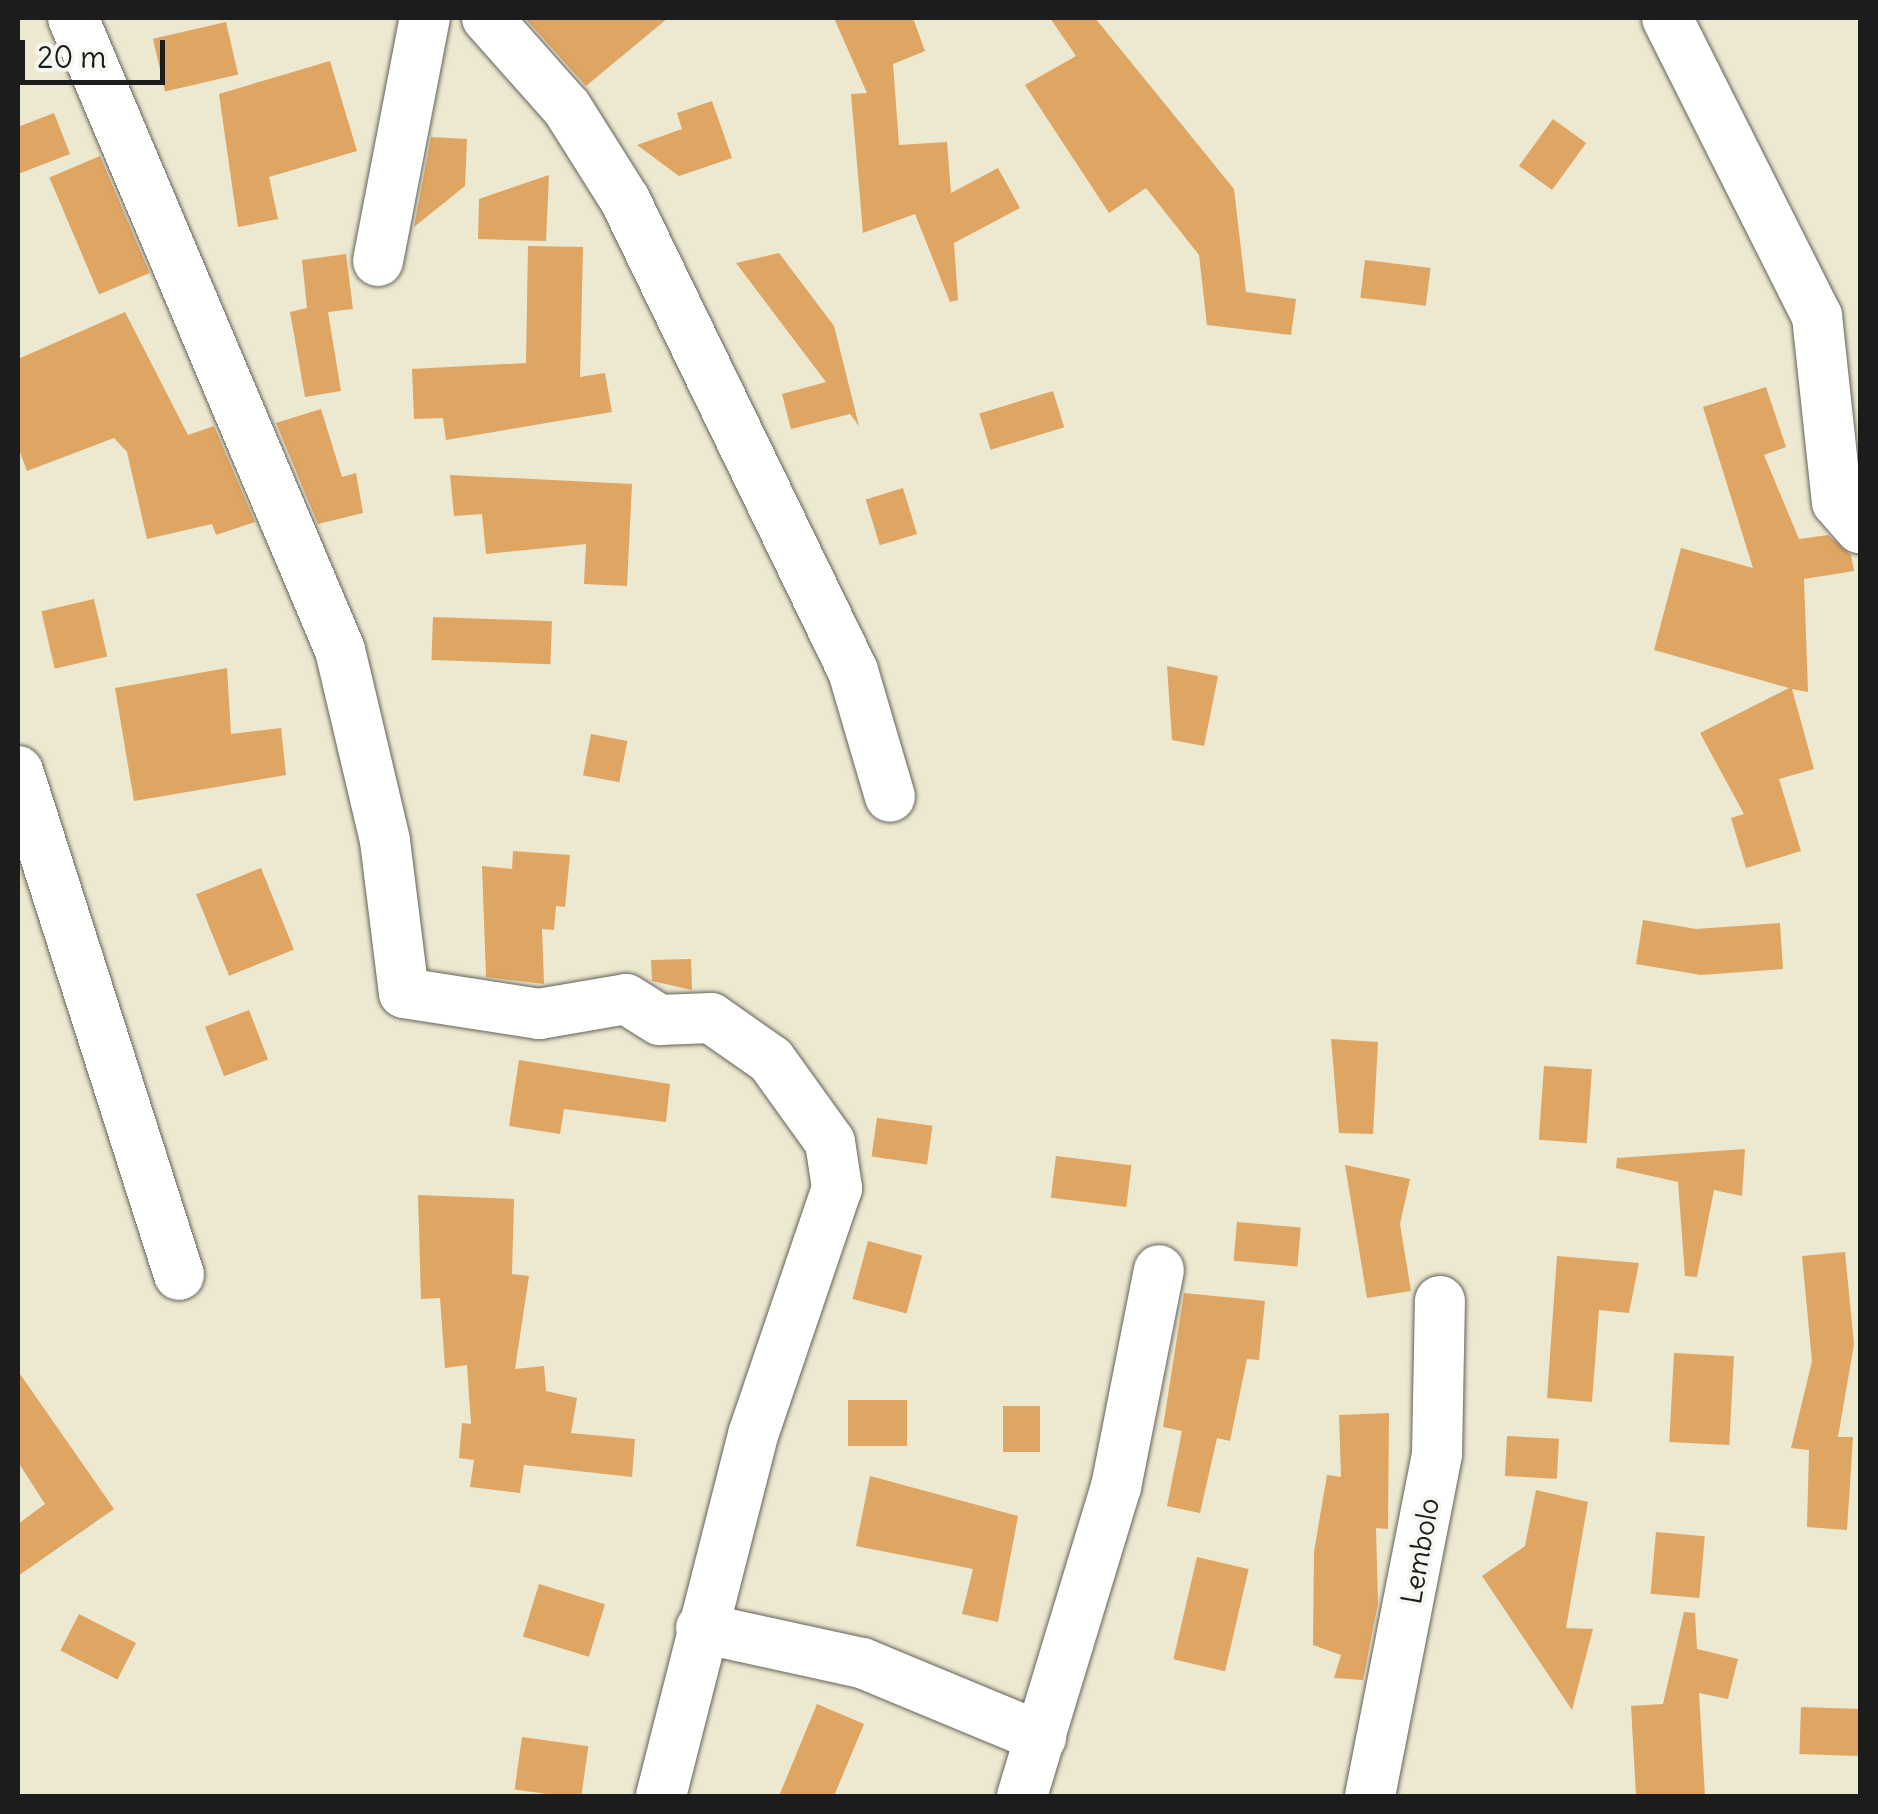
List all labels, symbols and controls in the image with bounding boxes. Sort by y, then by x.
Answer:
scale bar [25,20,170,82]
text: 20 m [37,38,107,76]
street label: Lembolo [1394,1495,1446,1607]

